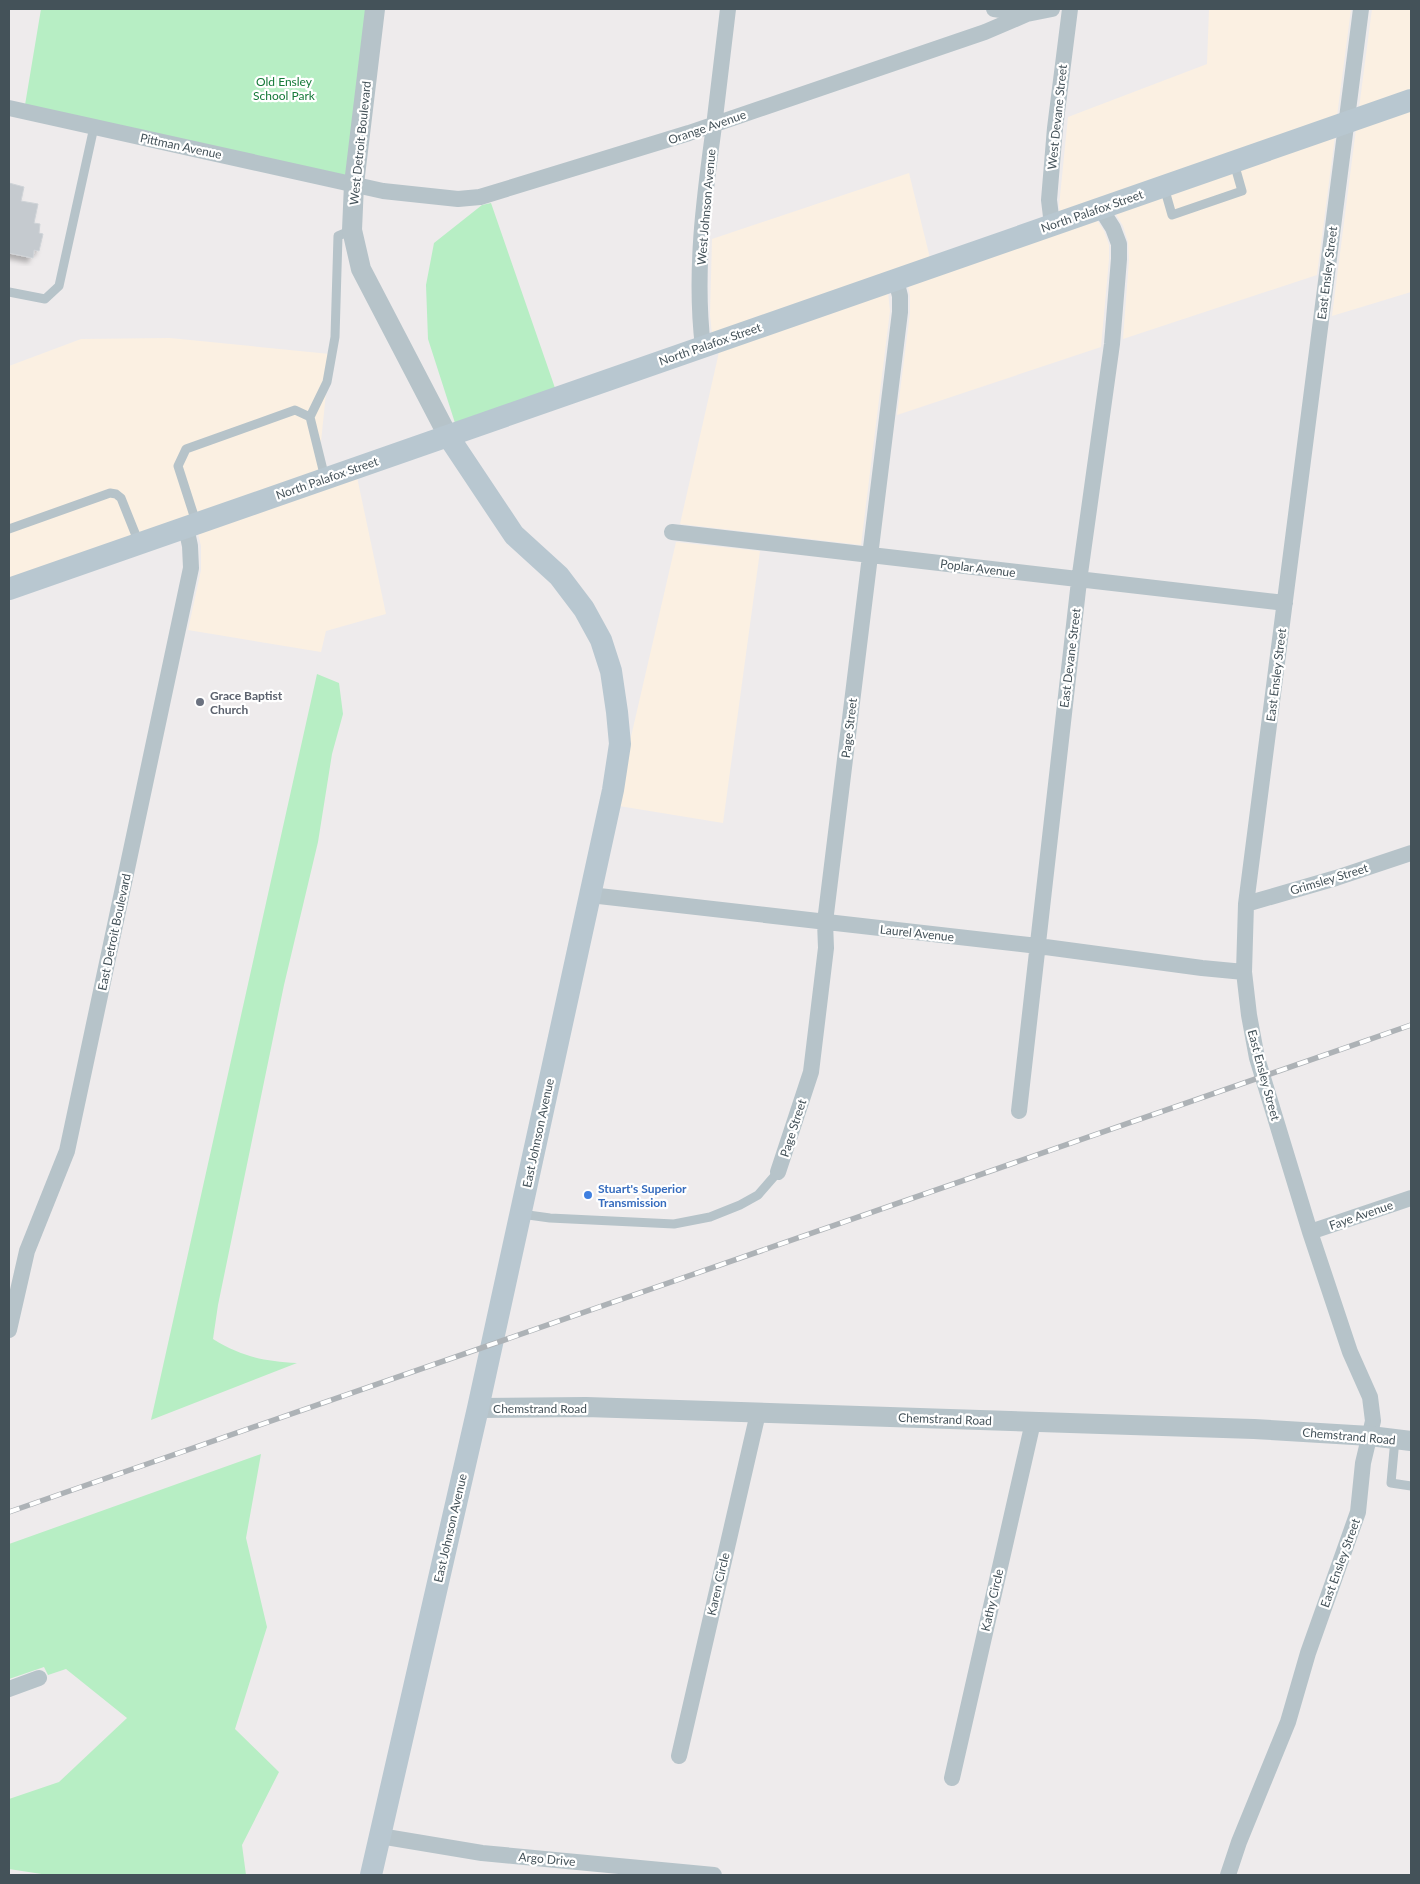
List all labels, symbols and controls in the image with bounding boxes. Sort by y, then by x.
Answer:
street label: West Devane Street [1044,63,1070,170]
park label: Old Ensley School Park [253,74,316,103]
street label: West Detroit Boulevard [346,80,374,206]
street label: Orange Avenue [666,107,748,147]
street label: Pittman Avenue [139,130,223,162]
street label: West Johnson Avenue [693,148,719,266]
street label: North Palafox Street [1039,186,1146,236]
street label: East Ensley Street [1314,225,1340,320]
street label: North Palafox Street [657,319,764,369]
street label: North Palafox Street [274,453,381,503]
street label: Poplar Avenue [940,556,1016,580]
street label: East Devane Street [1056,607,1084,709]
street label: East Ensley Street [1263,627,1289,722]
place label: Grace Baptist Church [210,688,283,717]
marker: Grace Baptist Church [194,696,206,708]
street label: Page Street [838,697,860,759]
street label: Grimsley Street [1288,860,1370,898]
street label: East Detroit Boulevard [94,872,134,992]
street label: Laurel Avenue [879,922,955,944]
street label: East Ensley Street [1245,1028,1284,1123]
street label: East Johnson Avenue [519,1077,557,1189]
street label: Page Street [777,1096,810,1159]
place label: Stuart's Superior Transmission [598,1181,687,1210]
marker: Stuart's Superior Transmission [582,1189,594,1201]
street label: Faye Avenue [1327,1197,1395,1233]
street label: Chemstrand Road [493,1401,587,1416]
street label: Chemstrand Road [898,1410,992,1428]
street label: Chemstrand Road [1302,1424,1396,1448]
street label: East Johnson Avenue [430,1472,470,1584]
street label: East Ensley Street [1317,1516,1363,1610]
street label: Karen Circle [703,1551,733,1617]
street label: Kathy Circle [978,1567,1006,1633]
street label: Argo Drive [518,1849,576,1869]

